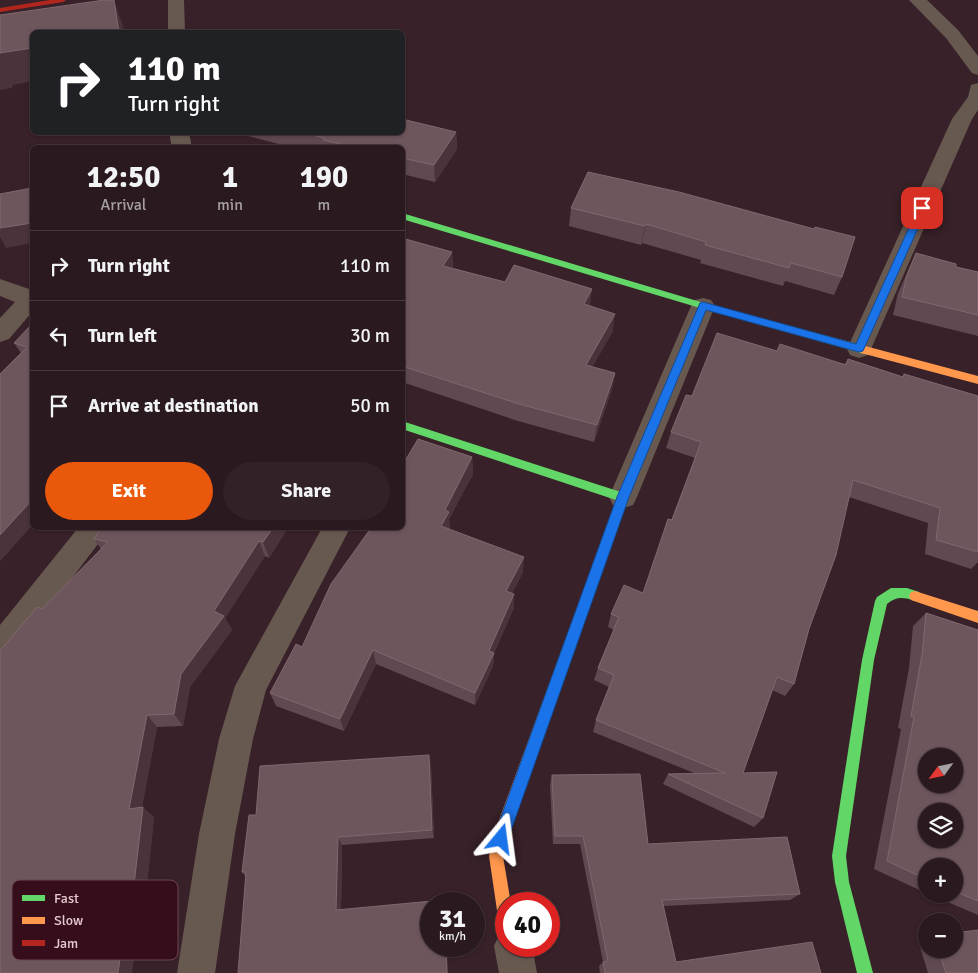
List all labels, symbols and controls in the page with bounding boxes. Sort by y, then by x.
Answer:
text: 110 m [128,47,221,90]
icon: right [45,50,110,115]
text: Turn right [128,90,220,117]
text: 12:50 [87,159,160,196]
text: 1 [222,159,238,196]
text: 190 [300,159,348,196]
pin [901,187,943,229]
icon: arrive [908,194,936,222]
text: Arrival [100,195,147,215]
text: min [217,195,243,215]
text: m [318,195,330,215]
icon: right [45,252,73,280]
text: Turn right [88,254,170,278]
text: 110 m [340,254,390,278]
icon: left [45,322,73,350]
text: Turn left [88,324,157,348]
text: 30 m [350,324,390,348]
icon: arrive [45,392,73,420]
text: Arrive at destination [88,394,259,418]
text: 50 m [350,394,390,418]
button: Exit [45,462,213,520]
button: Share [223,462,390,520]
north arrow [918,748,962,792]
map controls [918,748,963,958]
button: layers [918,803,963,848]
position arrow [474,812,526,864]
button: + [918,858,963,903]
legend [12,880,178,960]
text: Fast [54,890,79,907]
speed limit sign: 40 [495,892,560,957]
text: 31 [439,903,466,934]
text: Slow [54,912,83,929]
button: − [918,913,963,958]
text: km/h [439,929,466,944]
text: Jam [54,935,78,952]

